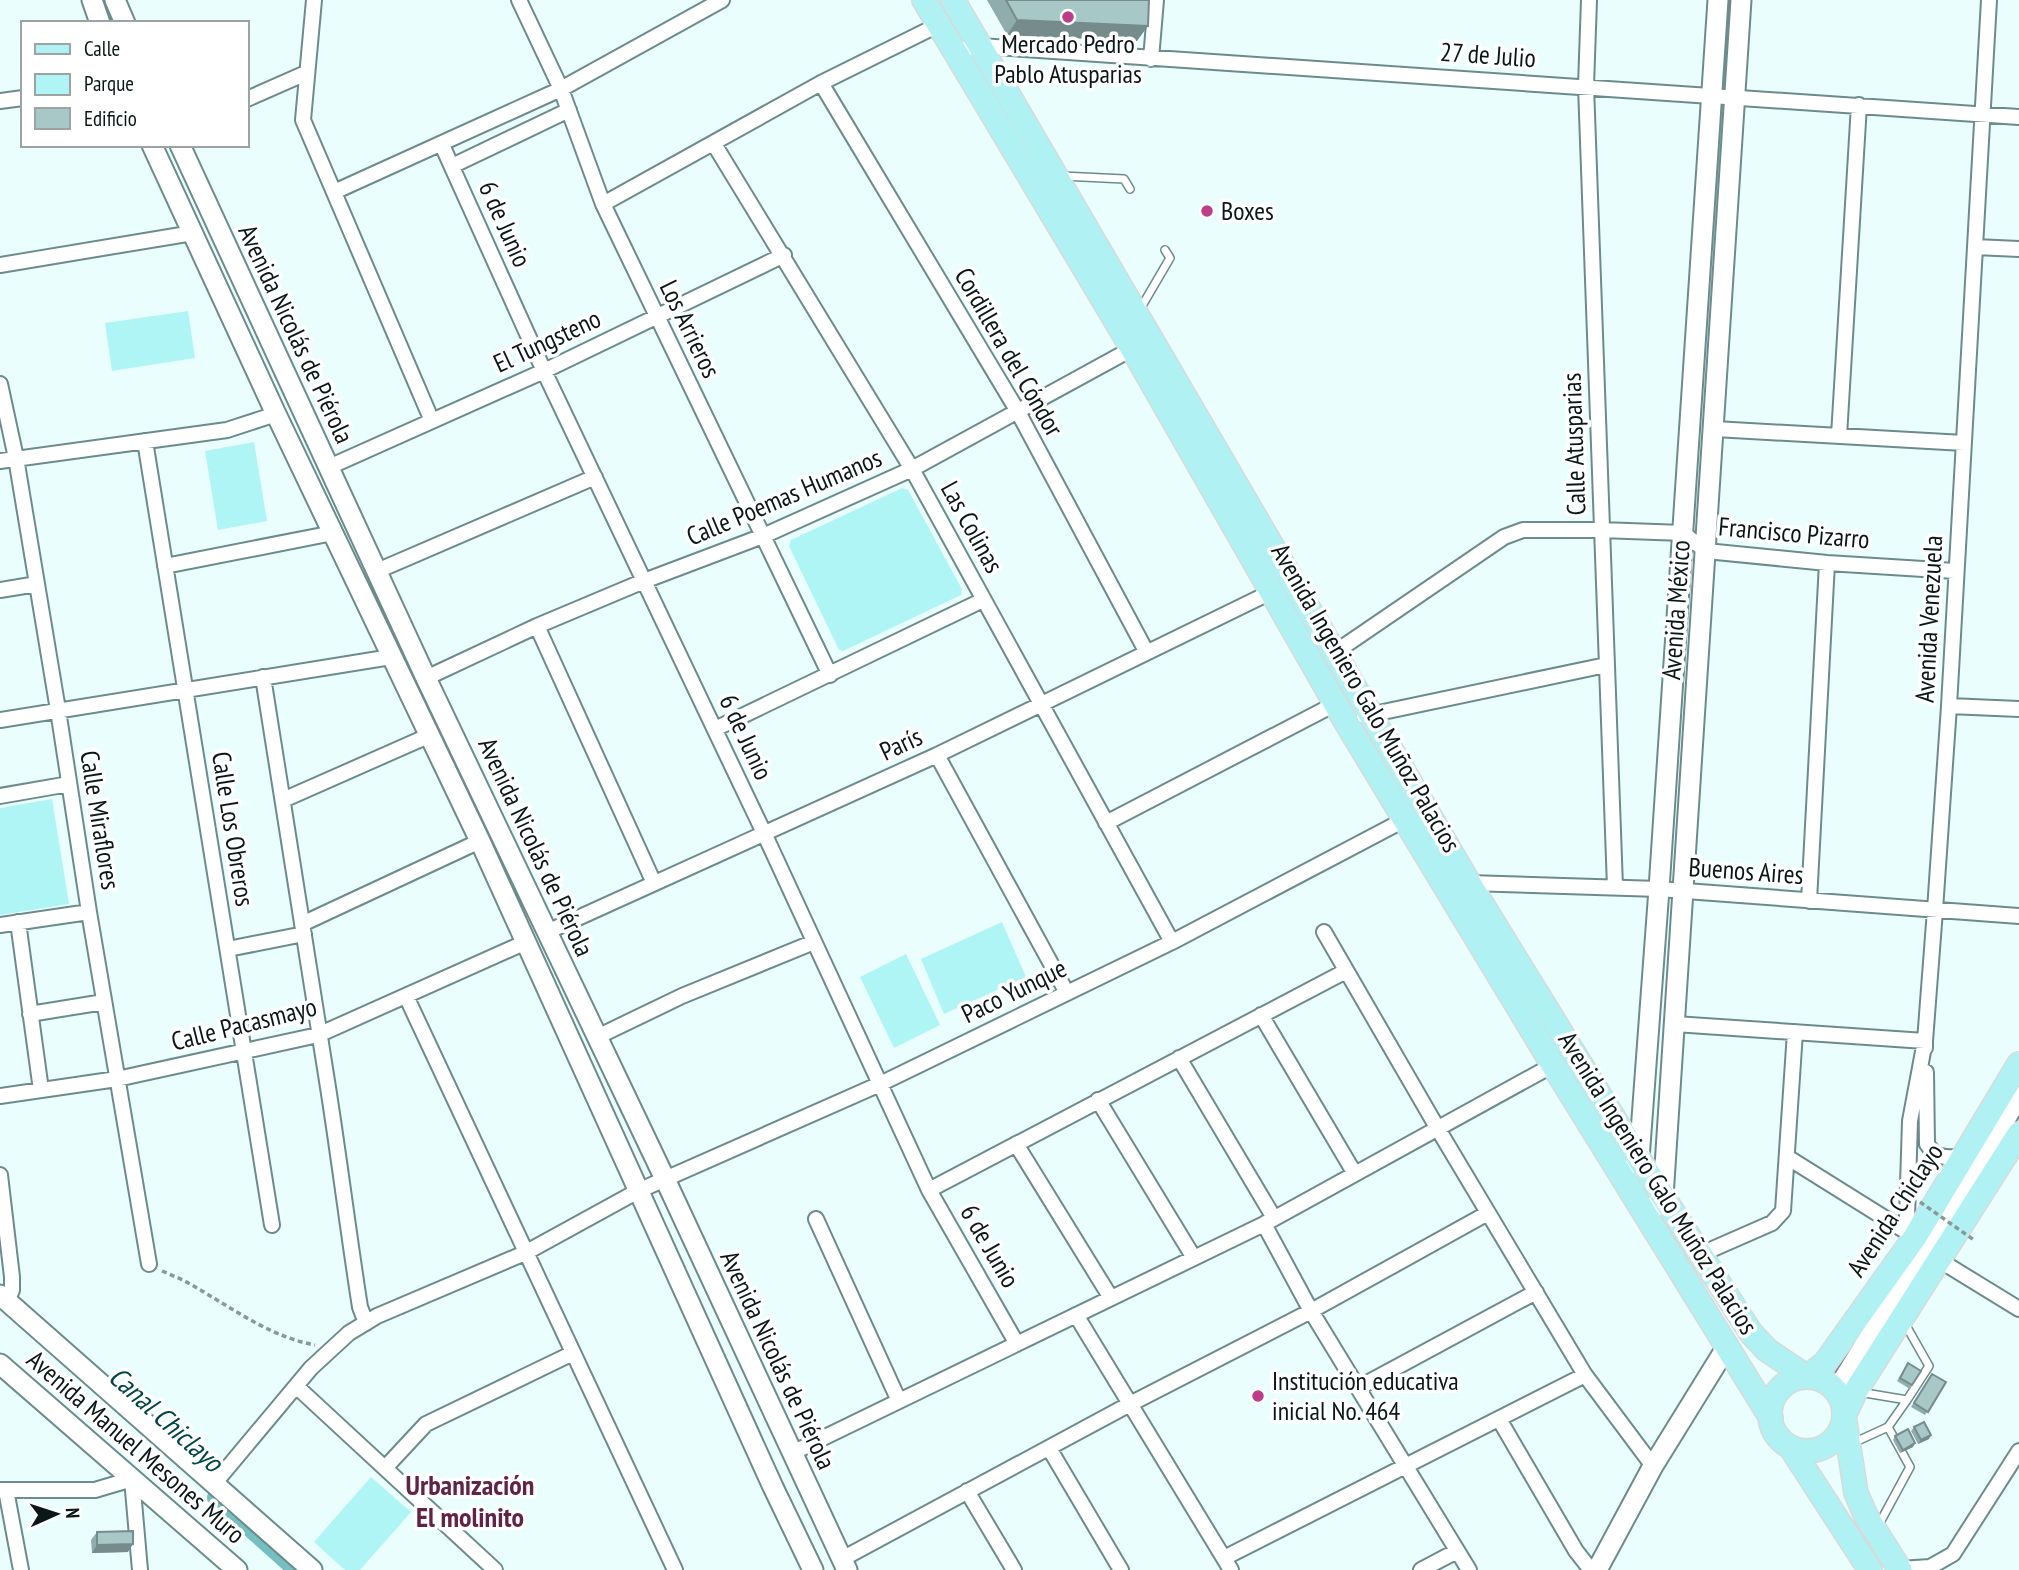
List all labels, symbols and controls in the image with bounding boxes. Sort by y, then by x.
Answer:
marker: Mercado Pedro Pablo Atusparias [1060,9,1076,25]
legend [21,21,248,147]
place label: Mercado Pedro Pablo Atusparias [994,27,1142,90]
text: Calle [84,35,120,62]
street label: 27 de Julio [1439,35,1537,74]
text: Parque [84,70,134,97]
text: Edificio [84,105,137,132]
street label: 6 de Junio [472,176,539,272]
place label: Boxes [1221,194,1274,227]
marker: Boxes [1199,203,1215,219]
street label: Avenida Nicolás de Piérola [231,219,362,448]
street label: Cordillera del Cóndor [948,262,1071,442]
street label: Los Arrieros [653,275,728,383]
street label: El Tungsteno [488,301,606,380]
street label: Calle Atusparias [1555,372,1592,516]
street label: Calle Poemas Humanos [681,441,886,553]
street label: Las Colinas [934,475,1011,578]
street label: Francisco Pizarro [1717,509,1871,556]
street label: Avenida Venezuela [1908,535,1949,703]
street label: Avenida Ingeniero Galo Muñoz Palacios [1264,538,1468,858]
street label: Avenida México [1654,539,1697,681]
street label: 6 de Junio [712,689,781,785]
street label: París [874,720,927,768]
street label: Avenida Nicolás de Piérola [471,732,602,961]
street label: Calle Miraflores [73,748,128,892]
street label: Calle Los Obreros [205,749,262,909]
street label: Buenos Aires [1687,850,1805,891]
street label: Paco Yunque [956,951,1072,1030]
street label: Calle Pacasmayo [168,990,320,1057]
street label: Avenida Ingeniero Galo Muñoz Palacios [1551,1025,1765,1340]
street label: Avenida Chiclayo [1839,1137,1950,1283]
street label: 6 de Junio [954,1198,1027,1293]
street label: Avenida Nicolás de Piérola [713,1245,844,1474]
street label: Avenida Manuel Mesones Muro [20,1343,252,1550]
water label: Canal Chiclayo [102,1358,233,1481]
place label: Institución educativa inicial No. 464 [1272,1364,1459,1427]
marker: Institución educativa inicial No. 464 [1250,1388,1266,1404]
district label: Urbanización El molinito [406,1466,534,1535]
north arrow [21,1479,91,1549]
text: N [61,1507,85,1519]

